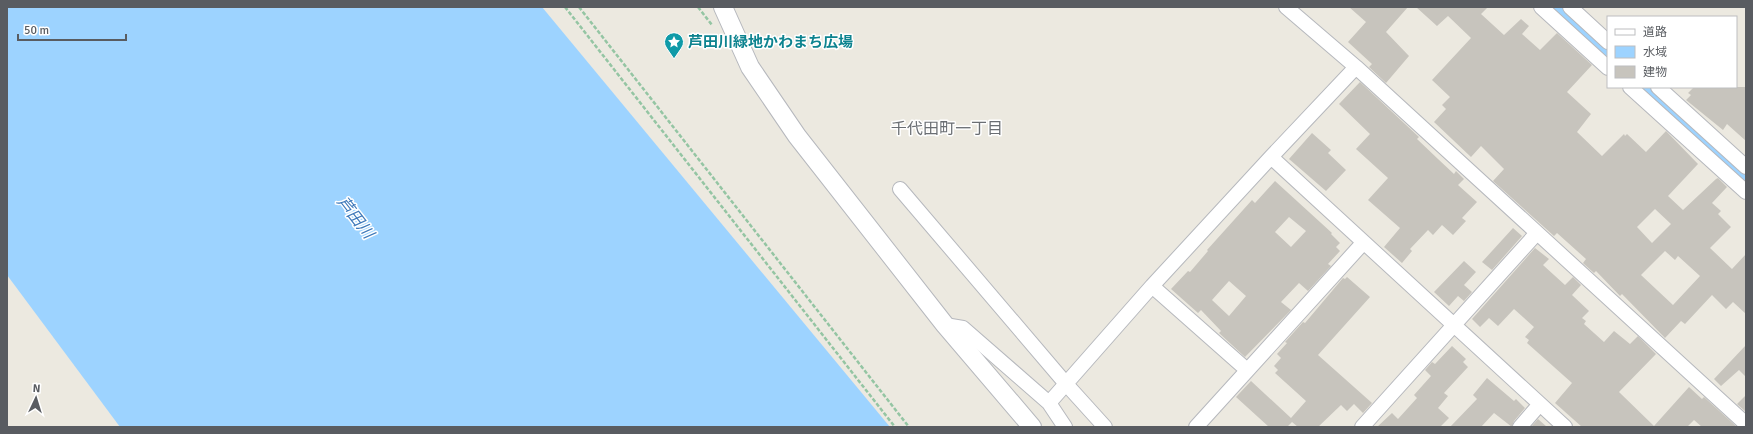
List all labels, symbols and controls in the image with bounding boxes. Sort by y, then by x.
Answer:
scale bar [18,16,126,42]
legend [1607,16,1737,88]
text: 50 m [24,23,49,38]
text: 道路 [1643,25,1667,40]
place icon: 芦田川緑地かわまち広場 [663,31,685,59]
place label: 芦田川緑地かわまち広場 [688,33,853,51]
text: 水域 [1643,45,1667,60]
text: 建物 [1643,65,1667,80]
district label: 千代田町一丁目 [891,119,1003,139]
water label: 芦田川 [333,193,379,244]
north arrow [16,378,56,418]
text: N [32,382,41,395]

